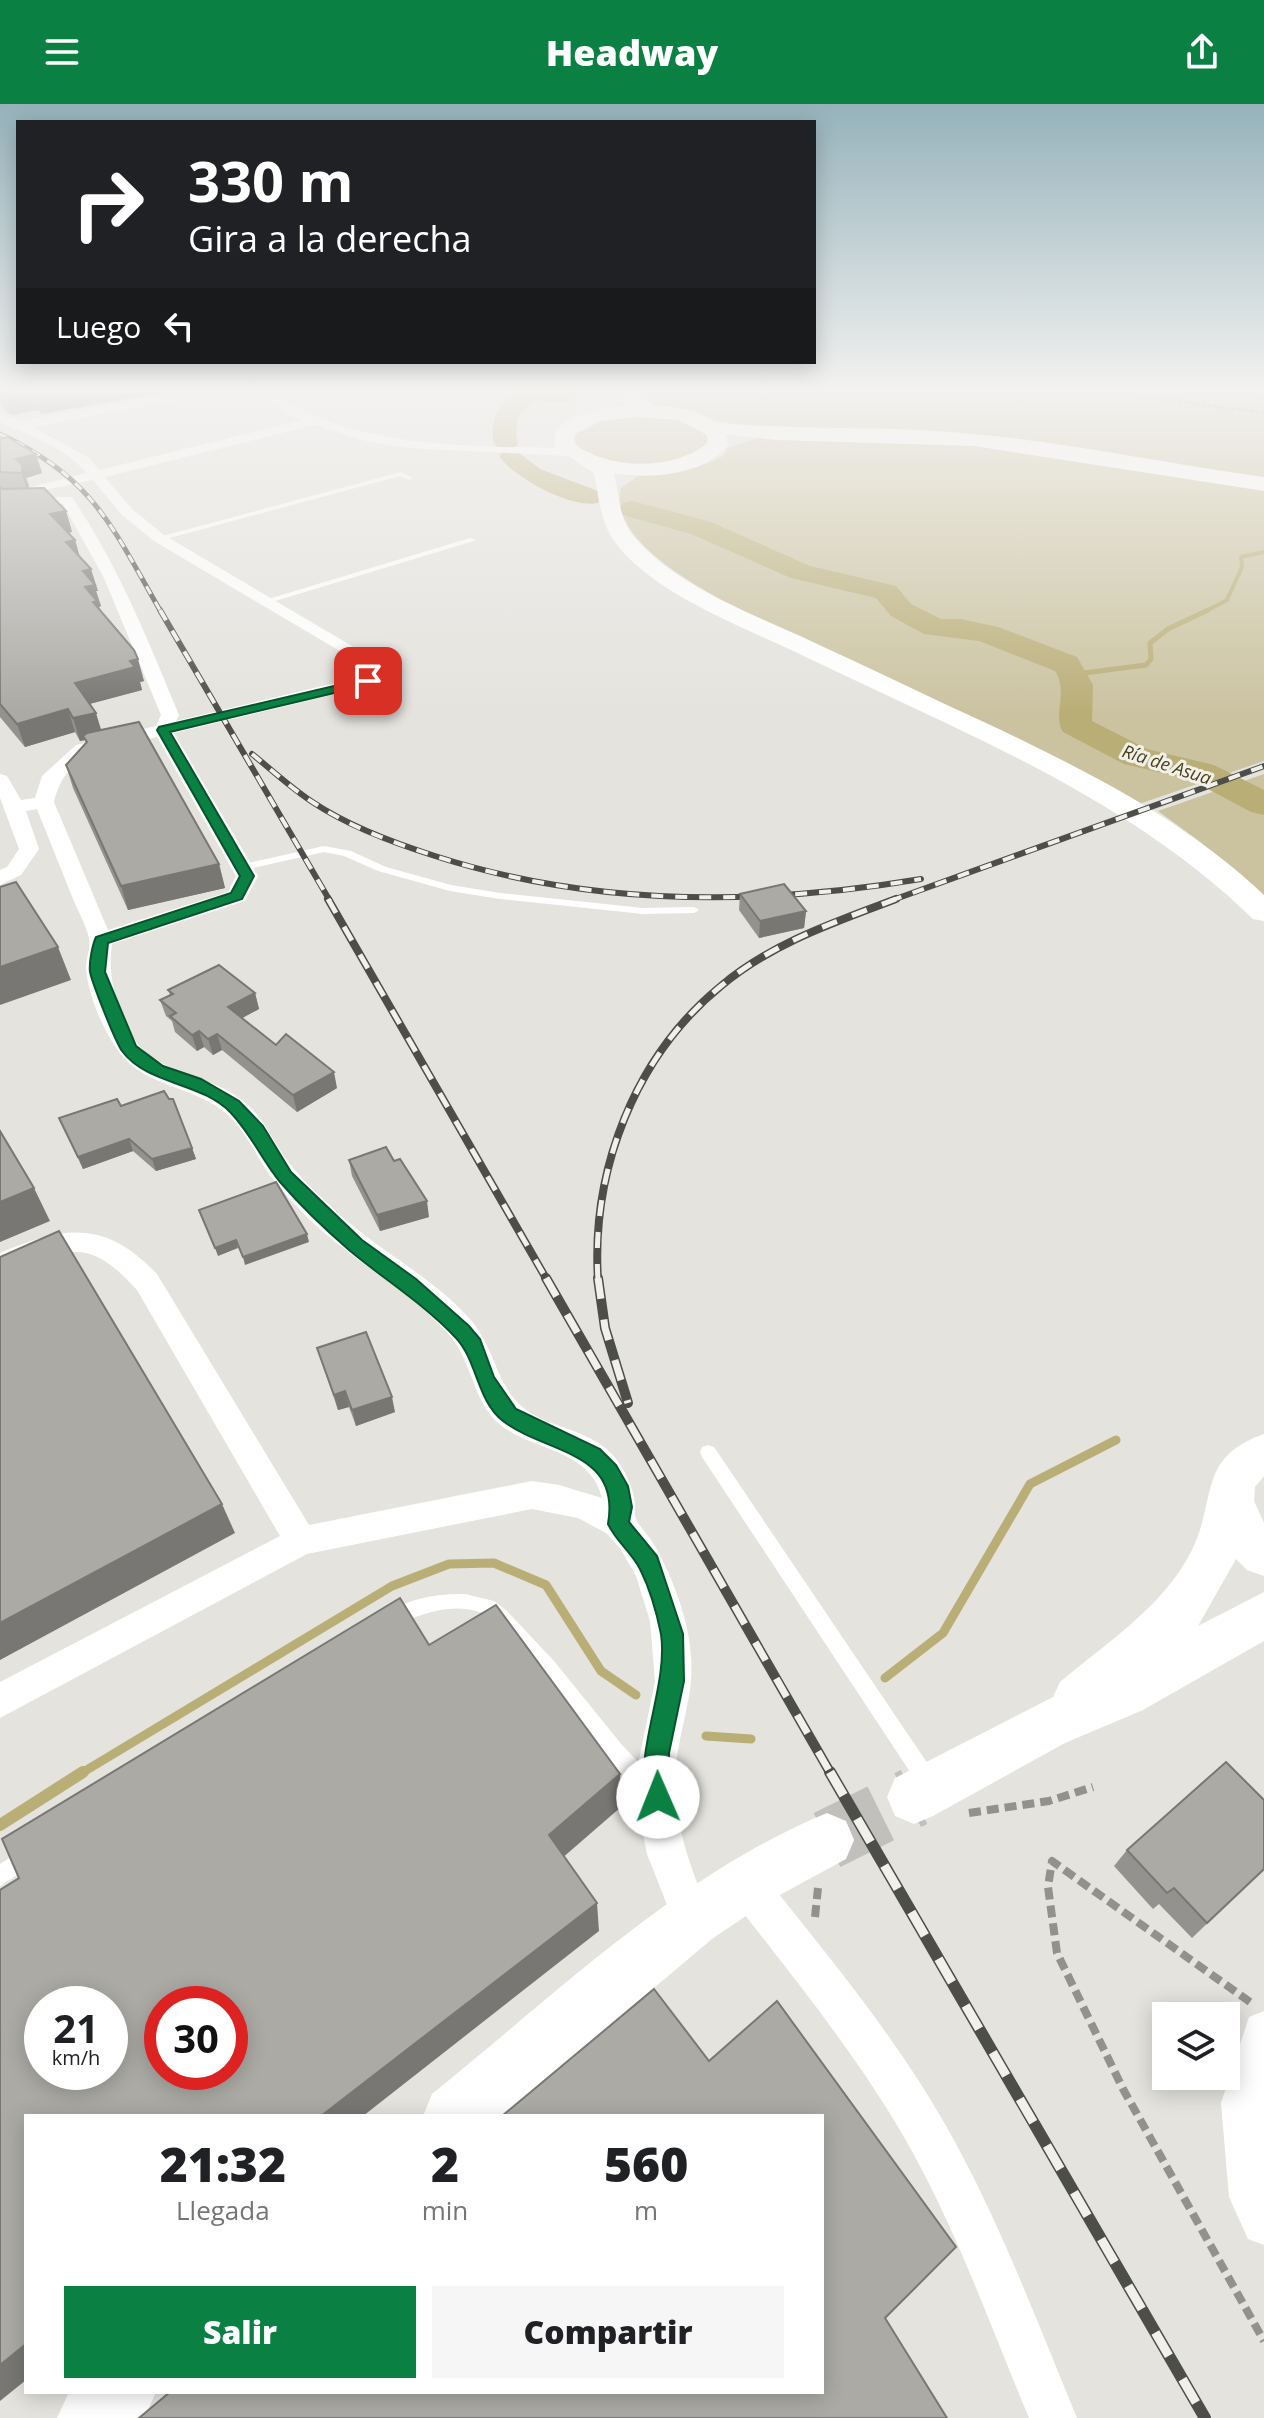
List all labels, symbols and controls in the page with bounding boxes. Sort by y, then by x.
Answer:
text: Headway [546,28,718,77]
icon: menu [40,30,84,74]
icon: share [1180,30,1224,74]
text: 330 m [188,142,354,218]
icon: right [56,152,160,256]
text: Gira a la derecha [188,214,472,263]
icon: left [157,304,201,348]
text: Luego [56,306,141,347]
pin [334,647,402,715]
icon: arrive [346,659,390,703]
water label: Ría de Asua [1119,738,1215,790]
position arrow [616,1755,700,1839]
speed limit sign: 30 [144,1986,248,2090]
text: 21 [53,2000,99,2055]
map controls [1152,2002,1240,2090]
button: layers [1152,2002,1240,2090]
text: km/h [52,2044,100,2071]
text: 21:32 [160,2131,286,2196]
text: 2 [431,2131,459,2196]
text: 560 [604,2131,688,2196]
text: Llegada [176,2192,270,2228]
text: min [422,2192,468,2228]
text: m [634,2192,658,2228]
button: Salir [64,2286,416,2378]
button: Compartir [432,2286,784,2378]

